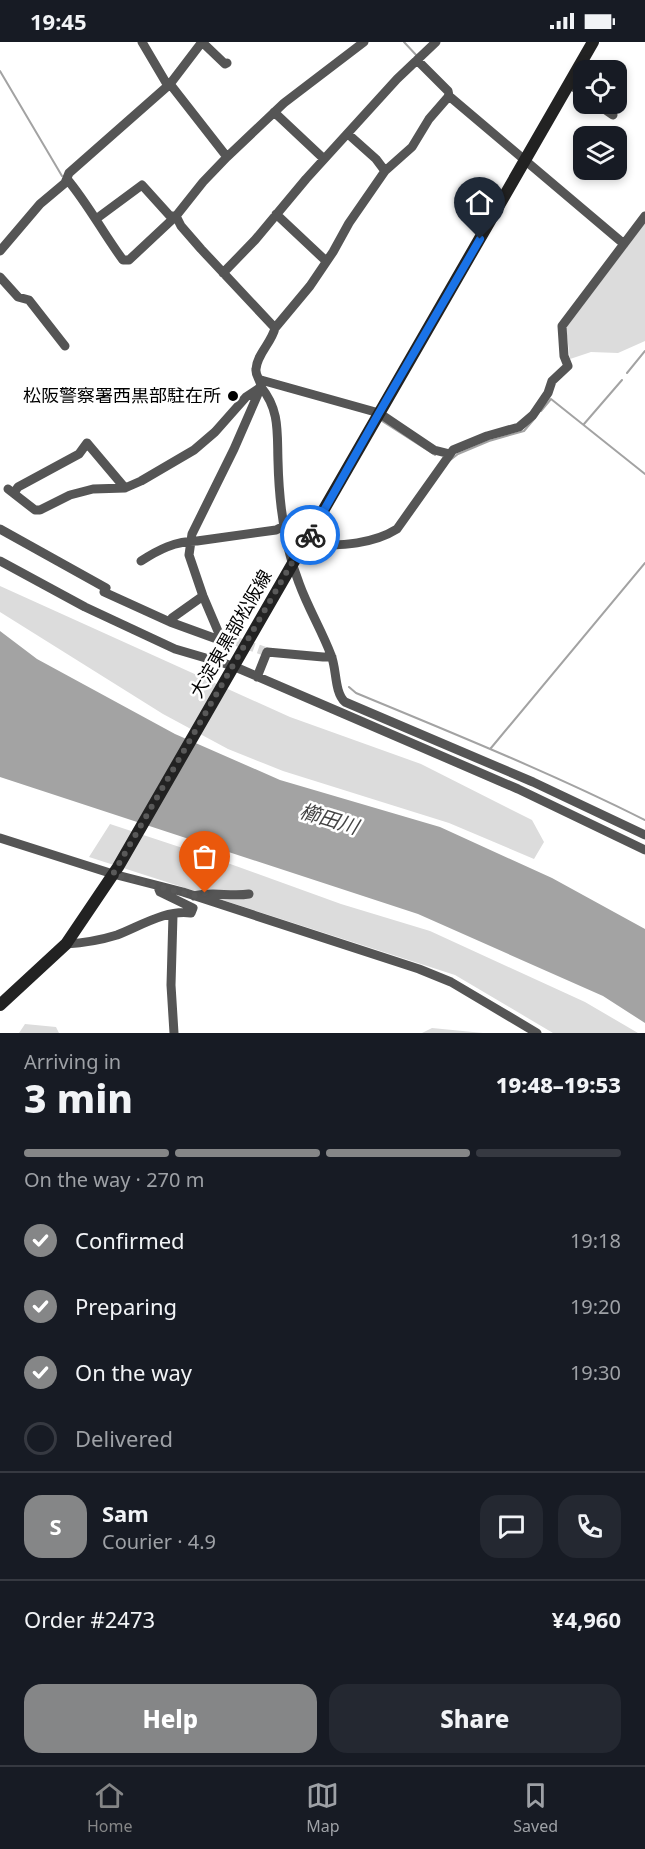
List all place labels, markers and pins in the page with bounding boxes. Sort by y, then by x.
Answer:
pin [454,177,505,239]
place label: 松阪警察署西黒部駐在所 [23,383,221,407]
marker: 松阪警察署西黒部駐在所 [226,389,240,403]
pin [179,831,230,893]

